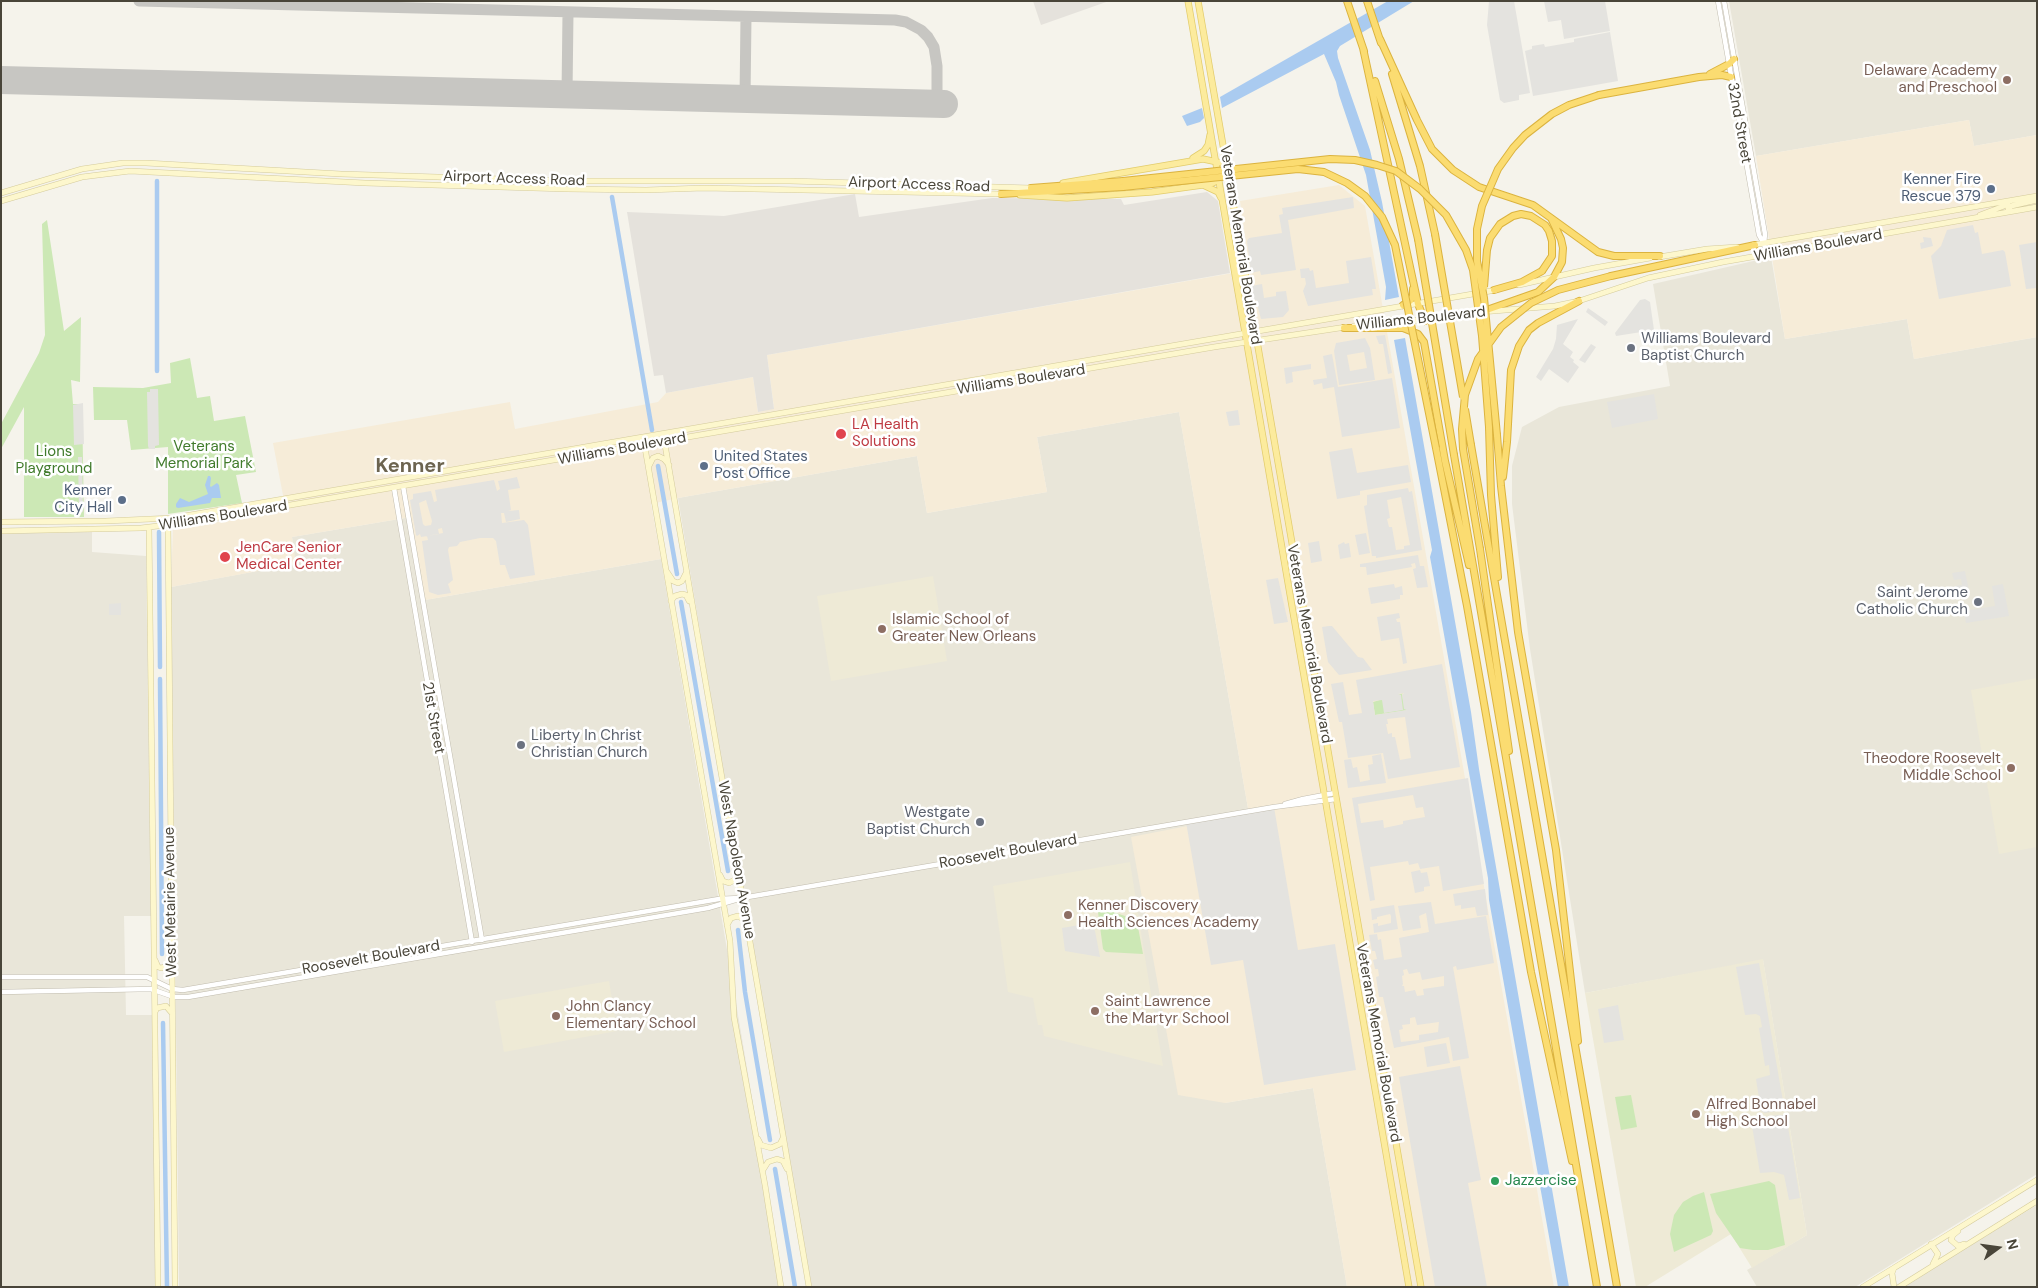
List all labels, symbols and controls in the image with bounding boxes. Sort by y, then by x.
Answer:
place label: Delaware Academy and Preschool [1864,62,1997,97]
marker: Delaware Academy and Preschool [2001,74,2013,86]
street label: 32nd Street [1723,81,1755,165]
street label: Veterans Memorial Boulevard [1215,144,1265,346]
street label: Airport Access Road [443,168,585,190]
place label: Kenner Fire Rescue 379 [1901,171,1981,206]
street label: Airport Access Road [848,174,990,196]
marker: Kenner Fire Rescue 379 [1985,183,1997,195]
street label: Williams Boulevard [1752,226,1884,266]
street label: Williams Boulevard [1355,303,1487,335]
place label: Williams Boulevard Baptist Church [1641,330,1771,365]
marker: Williams Boulevard Baptist Church [1625,342,1637,354]
street label: Williams Boulevard [955,361,1087,399]
place label: LA Health Solutions [852,416,919,451]
marker: LA Health Solutions [834,427,848,441]
street label: Williams Boulevard [556,429,688,469]
park label: Veterans Memorial Park [155,438,253,473]
park label: Lions Playground [16,443,92,478]
place label: United States Post Office [714,448,808,483]
district label: Kenner [375,455,445,479]
marker: United States Post Office [698,460,710,472]
place label: Kenner City Hall [54,482,112,517]
marker: Kenner City Hall [116,494,128,506]
street label: Williams Boulevard [157,497,289,535]
place label: JenCare Senior Medical Center [236,539,342,574]
street label: Veterans Memorial Boulevard [1283,543,1335,745]
marker: JenCare Senior Medical Center [218,550,232,564]
place label: Saint Jerome Catholic Church [1856,584,1968,619]
marker: Saint Jerome Catholic Church [1972,596,1984,608]
place label: Islamic School of Greater New Orleans [892,611,1036,646]
marker: Islamic School of Greater New Orleans [876,623,888,635]
street label: 21st Street [418,681,448,755]
place label: Liberty In Christ Christian Church [531,727,647,762]
marker: Liberty In Christ Christian Church [515,739,527,751]
place label: Theodore Roosevelt Middle School [1863,750,2001,785]
marker: Theodore Roosevelt Middle School [2005,762,2017,774]
street label: West Napoleon Avenue [713,779,759,941]
place label: Westgate Baptist Church [867,804,970,839]
marker: Westgate Baptist Church [974,816,986,828]
street label: West Metairie Avenue [161,827,181,977]
street label: Roosevelt Boulevard [938,831,1078,873]
place label: Kenner Discovery Health Sciences Academy [1078,897,1259,932]
marker: Kenner Discovery Health Sciences Academy [1062,909,1074,921]
street label: Roosevelt Boulevard [301,937,441,979]
street label: Veterans Memorial Boulevard [1352,942,1404,1144]
place label: Saint Lawrence the Martyr School [1105,993,1229,1028]
place label: John Clancy Elementary School [566,998,696,1033]
marker: Saint Lawrence the Martyr School [1089,1005,1101,1017]
marker: John Clancy Elementary School [550,1010,562,1022]
place label: Alfred Bonnabel High School [1706,1096,1816,1131]
marker: Alfred Bonnabel High School [1690,1108,1702,1120]
place label: Jazzercise [1505,1172,1576,1190]
marker: Jazzercise [1489,1175,1501,1187]
north arrow [1973,1223,2023,1273]
text: N [2003,1237,2023,1252]

